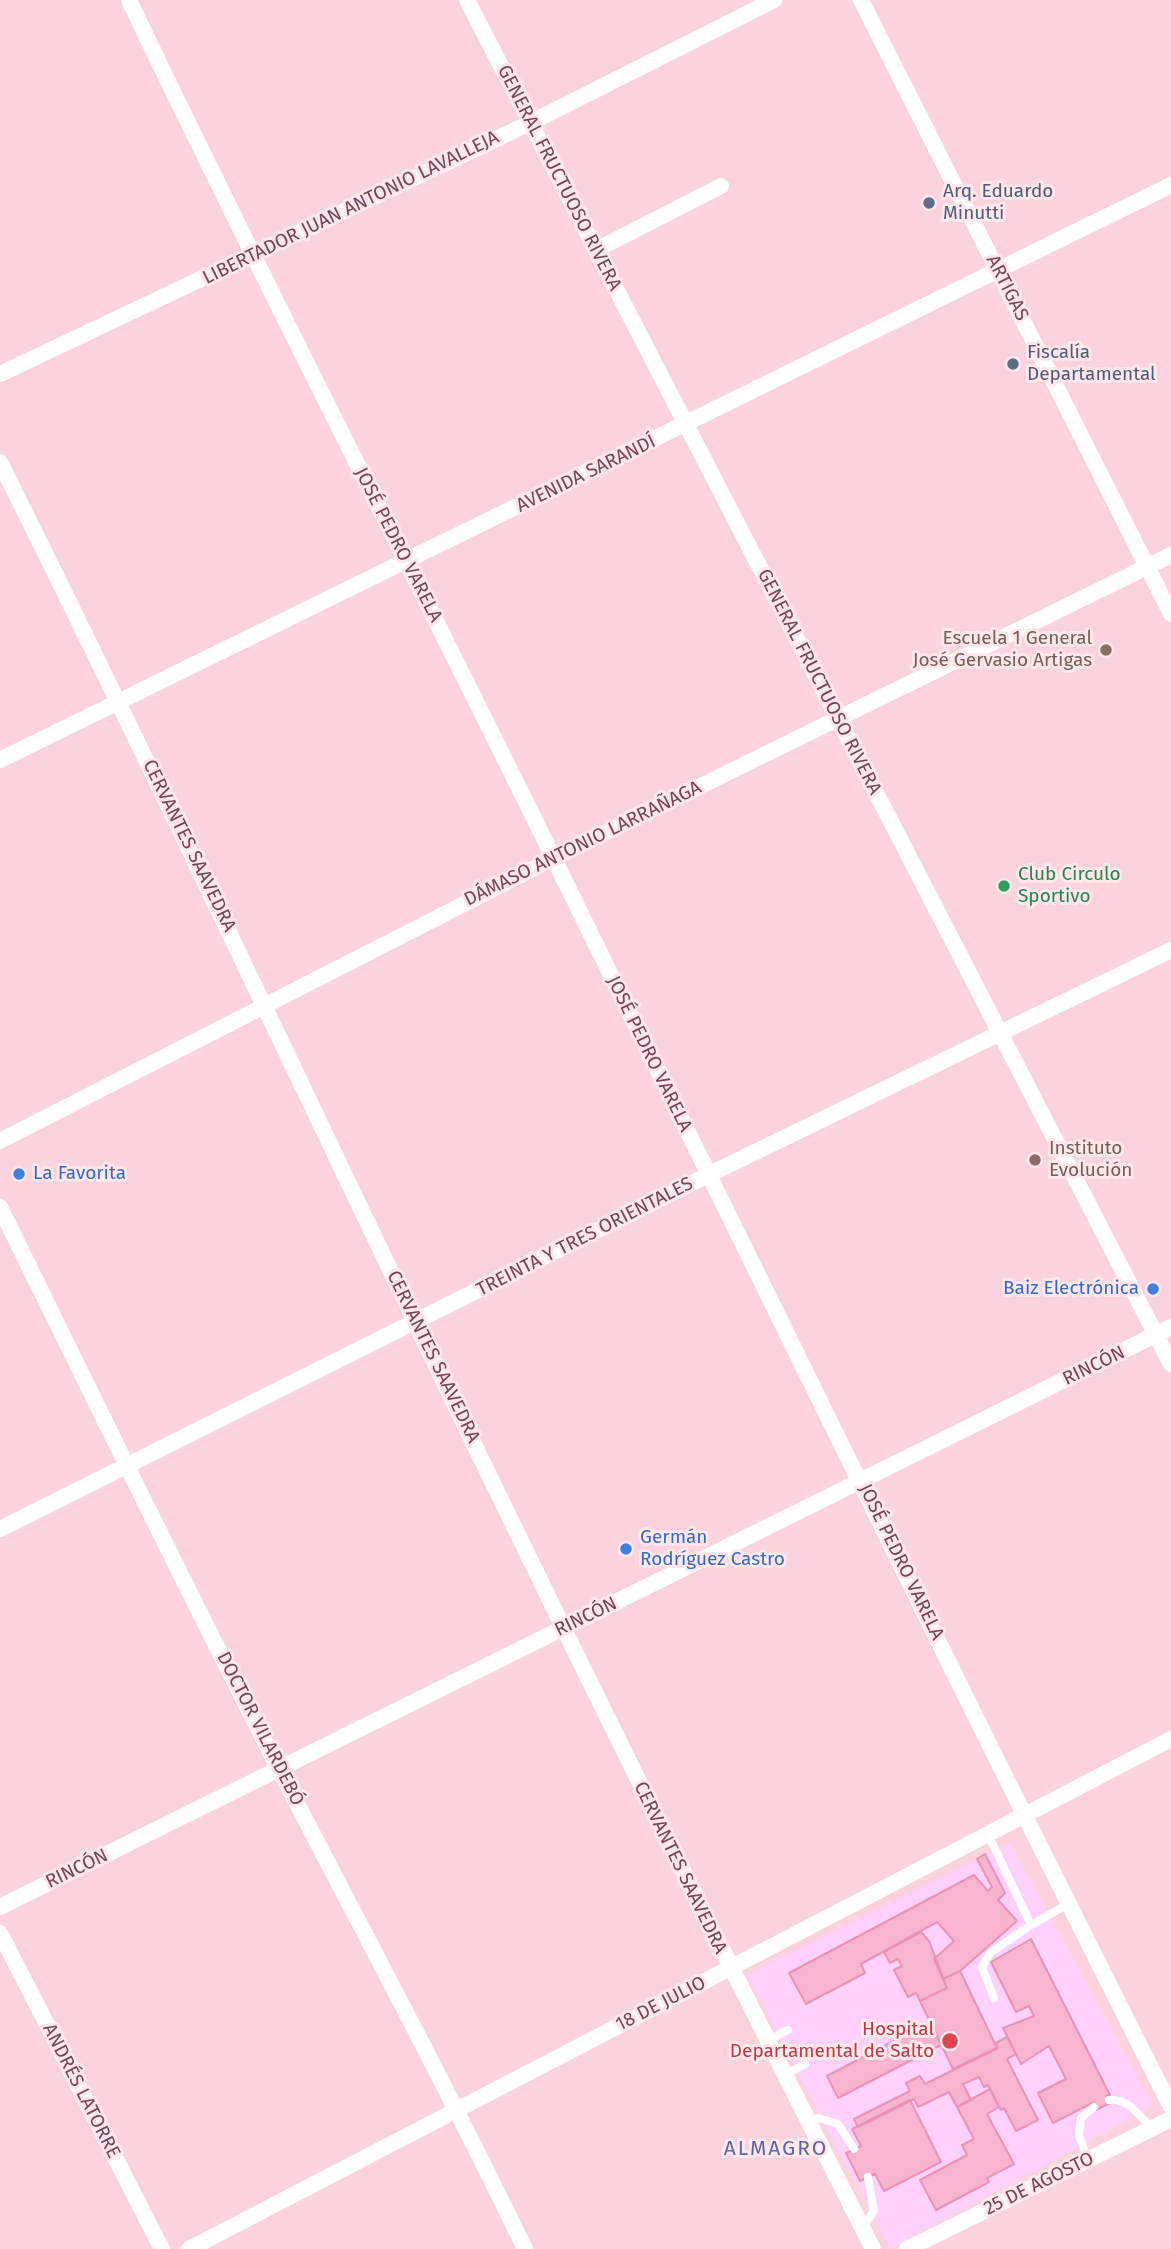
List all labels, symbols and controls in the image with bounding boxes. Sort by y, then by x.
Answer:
street label: GENERAL FRUCTUOSO RIVERA [492,61,626,295]
street label: LIBERTADOR JUAN ANTONIO LAVALLEJA [199,126,503,290]
place label: Arq. Eduardo Minutti [943,181,1053,225]
marker: Arq. Eduardo Minutti [921,195,937,211]
street label: ARTIGAS [981,251,1033,325]
place label: Fiscalía Departamental [1027,342,1156,386]
marker: Fiscalía Departamental [1005,356,1021,372]
street label: AVENIDA SARANDÍ [513,430,659,518]
street label: JOSÉ PEDRO VARELA [349,464,447,626]
street label: GENERAL FRUCTUOSO RIVERA [752,565,886,799]
place label: Escuela 1 General José Gervasio Artigas [913,628,1092,672]
marker: Escuela 1 General José Gervasio Artigas [1098,642,1114,658]
street label: CERVANTES SAAVEDRA [137,756,241,936]
street label: DÁMASO ANTONIO LARRAÑAGA [461,777,705,911]
place label: Club Circulo Sportivo [1018,864,1121,908]
marker: Club Circulo Sportivo [996,878,1012,894]
street label: JOSÉ PEDRO VARELA [601,972,697,1136]
place label: Instituto Evolución [1049,1138,1132,1182]
marker: Instituto Evolución [1027,1152,1043,1168]
place label: La Favorita [33,1163,126,1185]
marker: La Favorita [11,1166,27,1182]
street label: TREINTA Y TRES ORIENTALES [473,1172,697,1302]
street label: CERVANTES SAAVEDRA [381,1267,485,1447]
place label: Baiz Electrónica [1003,1278,1139,1300]
marker: Baiz Electrónica [1145,1281,1161,1297]
street label: RINCÓN [1059,1341,1129,1391]
street label: JOSÉ PEDRO VARELA [853,1480,949,1644]
place label: Germán Rodríguez Castro [640,1527,785,1571]
marker: Germán Rodríguez Castro [618,1541,634,1557]
street label: RINCÓN [551,1592,621,1642]
street label: DOCTOR VILARDEBÓ [211,1648,309,1810]
street label: CERVANTES SAAVEDRA [628,1778,732,1958]
street label: RINCÓN [42,1844,112,1894]
street label: 18 DE JULIO [612,1972,710,2036]
place label: Hospital Departamental de Salto [730,2019,934,2063]
street label: ANDRÉS LATORRE [37,2020,125,2162]
marker: Hospital Departamental de Salto [940,2031,960,2051]
district label: ALMAGRO [725,2136,827,2162]
street label: 25 DE AGOSTO [980,2148,1098,2220]

